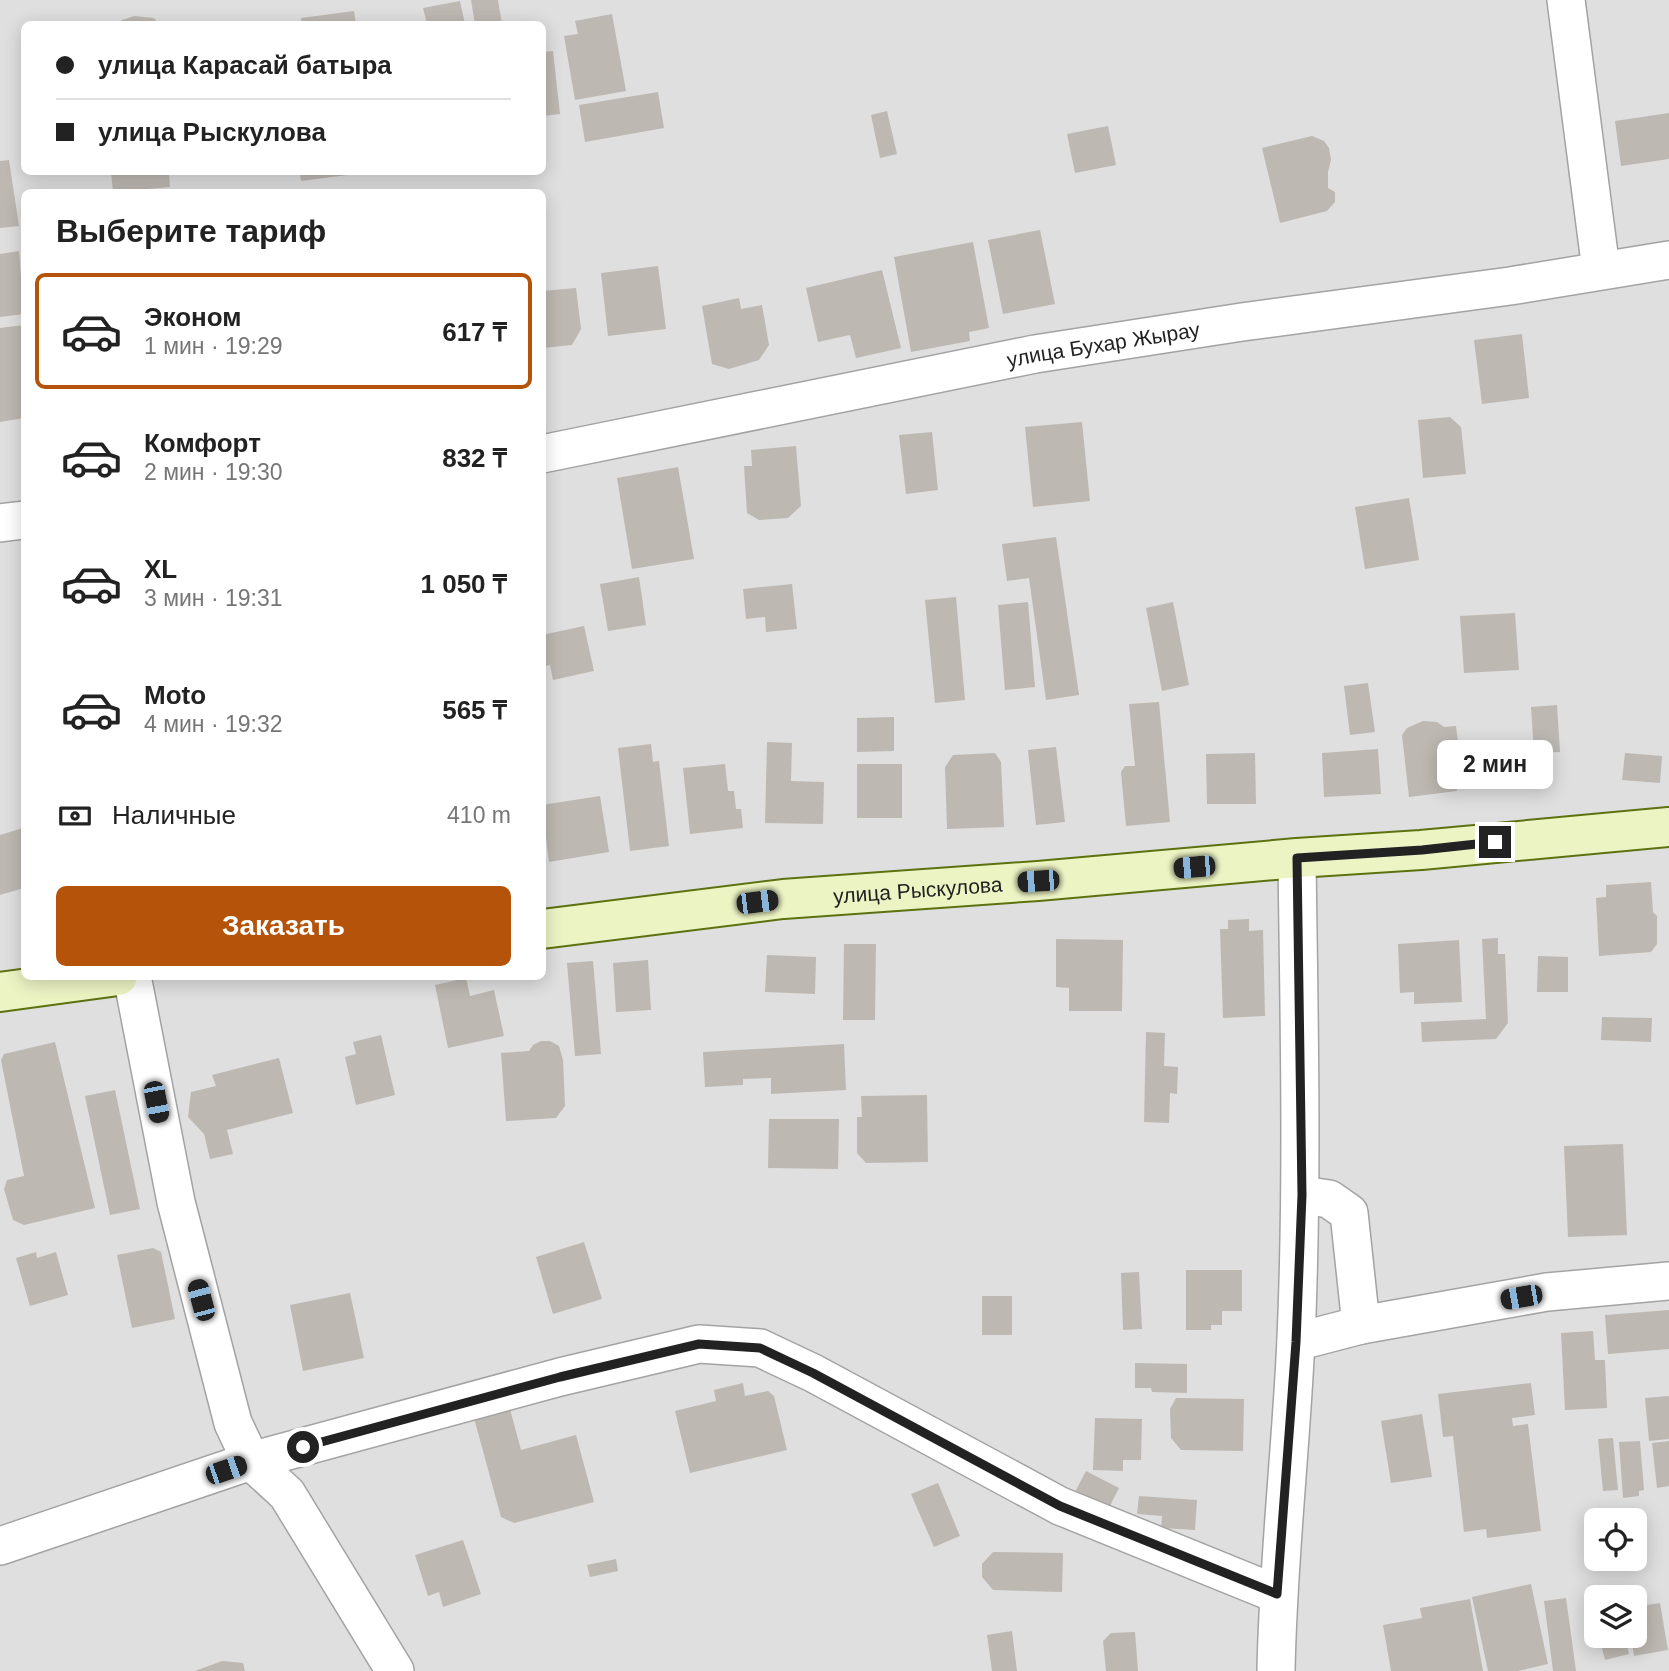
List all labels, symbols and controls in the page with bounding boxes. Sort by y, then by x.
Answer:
text: улица Карасай батыра [98,50,392,80]
text: улица Рыскулова [98,117,326,147]
text: Выберите тариф [56,213,326,249]
icon: car [60,300,123,363]
text: Эконом [144,302,242,332]
text: 617 ₸ [442,317,507,347]
street label: улица Бухар Жырау [1005,317,1202,371]
text: 1 мин · 19:29 [144,333,283,359]
icon: car [60,426,123,489]
text: Комфорт [144,428,261,458]
text: 832 ₸ [442,443,507,473]
text: 2 мин · 19:30 [144,459,283,485]
icon: car [60,552,123,615]
text: XL [144,554,177,584]
text: 1 050 ₸ [421,569,507,599]
text: 3 мин · 19:31 [144,585,283,611]
icon: car [60,678,123,741]
text: Moto [144,680,206,710]
text: 565 ₸ [442,695,507,725]
text: 4 мин · 19:32 [144,711,283,737]
callout: 2 мин [1437,740,1553,790]
text: 2 мин [1463,751,1527,777]
icon: cash [56,797,94,835]
text: Наличные [112,800,236,830]
text: 410 m [447,802,511,828]
route end [1479,826,1511,858]
car [1173,855,1216,879]
car [1017,869,1060,893]
street label: улица Рыскулова [832,872,1003,907]
button: Заказать [56,886,511,966]
car [735,889,780,915]
car [142,1079,171,1125]
car [186,1277,217,1323]
car [1499,1283,1544,1311]
route start [287,1431,319,1463]
car [203,1453,250,1487]
map controls [1584,1508,1647,1648]
button: locate [1584,1508,1647,1571]
button: layers [1584,1585,1647,1648]

